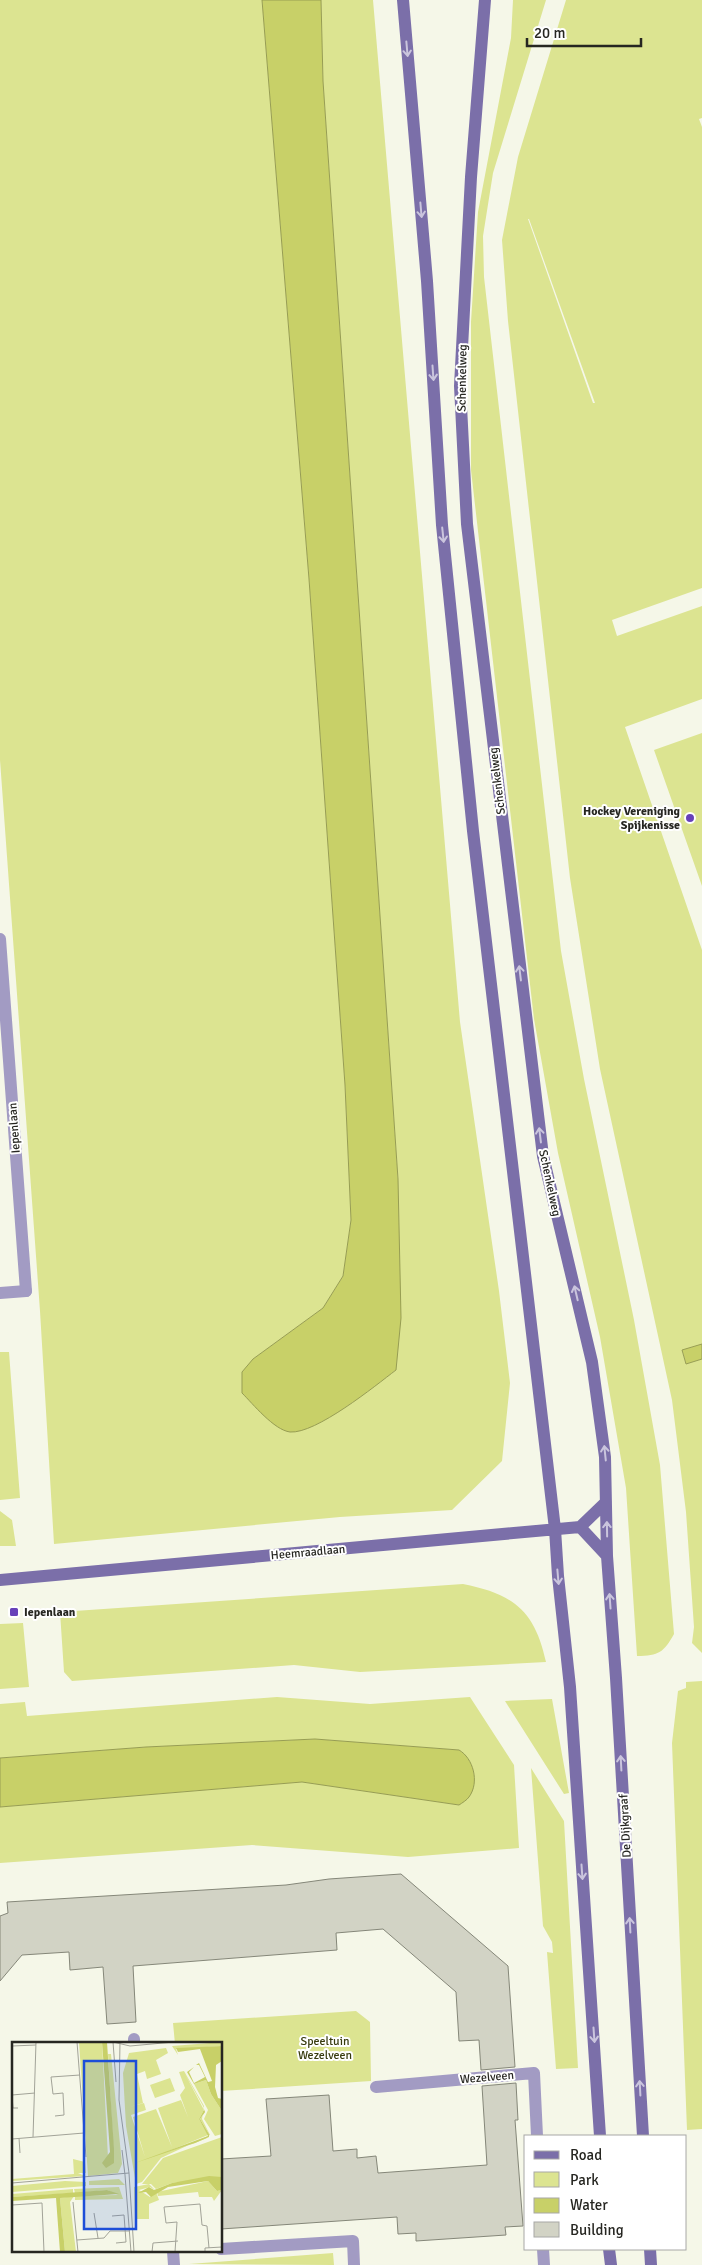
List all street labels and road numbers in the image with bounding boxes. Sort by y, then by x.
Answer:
street label: Schenkelweg [454,344,471,412]
street label: Schenkelweg [486,747,509,815]
street label: Iepenlaan [5,1102,24,1154]
street label: Schenkelweg [535,1149,564,1218]
street label: Heemraadlaan [270,1542,346,1563]
street label: De Dijkgraaf [616,1793,635,1858]
street label: Wezelveen [459,2068,515,2087]

